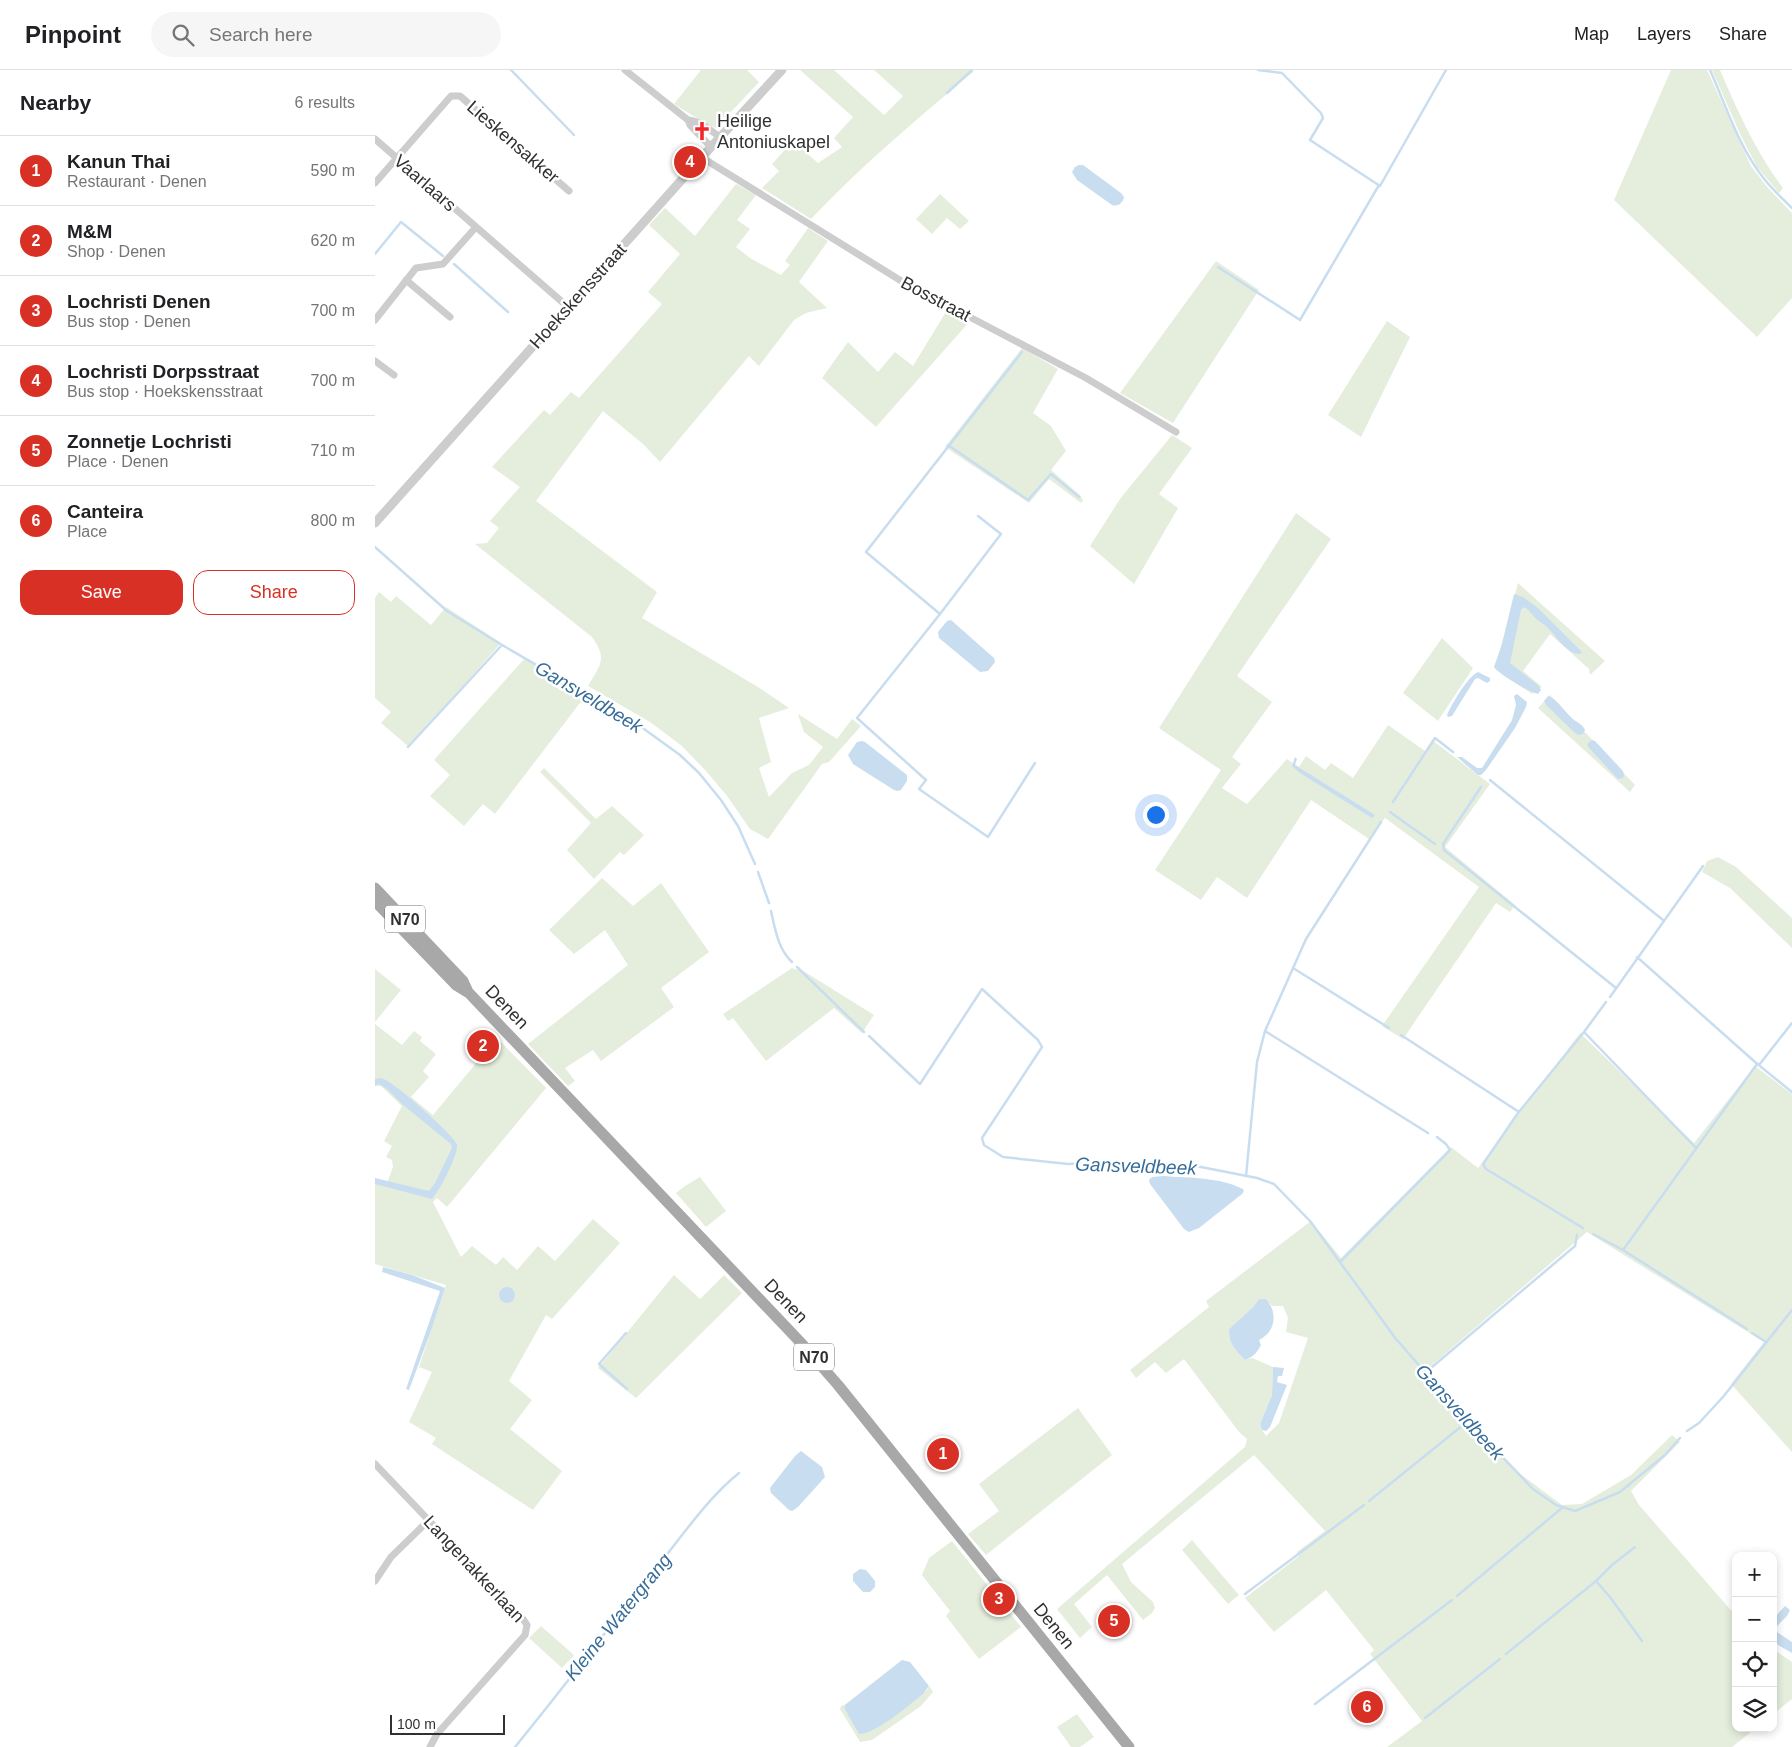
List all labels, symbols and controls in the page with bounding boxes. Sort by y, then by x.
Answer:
search box [151,12,501,57]
text: Pinpoint [25,21,121,48]
icon: search [169,21,197,49]
text: Search here [209,24,313,45]
text: Map [1574,24,1609,44]
text: Layers [1637,24,1691,44]
text: Share [1719,24,1767,44]
text: Nearby [20,91,91,114]
text: 6 results [295,94,355,111]
street label: Lieskensakker [463,97,563,187]
place label: Heilige Antoniuskapel [717,111,830,152]
church icon: Heilige Antoniuskapel [691,120,713,142]
pin: 4 [674,143,706,181]
text: Kanun Thai [67,151,170,172]
street label: Vaarlaars [390,151,460,215]
text: 1 [32,162,40,179]
text: 590 m [311,162,355,179]
text: Restaurant · Denen [67,173,207,190]
text: M&M [67,221,112,242]
text: 2 [32,232,40,249]
text: 620 m [311,232,355,249]
street label: Hoekskensstraat [526,239,630,353]
text: Shop · Denen [67,243,166,260]
street label: Bosstraat [898,272,974,326]
text: Lochristi Denen [67,291,211,312]
text: 3 [32,302,40,319]
text: 700 m [311,302,355,319]
text: Bus stop · Denen [67,313,191,330]
text: Lochristi Dorpsstraat [67,361,259,382]
text: 4 [32,372,40,389]
text: 700 m [311,372,355,389]
text: Bus stop · Hoekskensstraat [67,383,263,400]
text: Zonnetje Lochristi [67,431,232,452]
text: 5 [32,442,40,459]
text: 710 m [311,442,355,459]
text: Place · Denen [67,453,168,470]
text: Canteira [67,501,143,522]
text: 6 [32,512,40,529]
text: 800 m [311,512,355,529]
text: Place [67,523,107,540]
button: Save [20,570,183,615]
button: Share [193,570,355,615]
water label: Gansveldbeek [532,657,648,738]
your location [1143,802,1169,828]
road number: N70 [385,906,425,932]
street label: Denen [481,981,533,1033]
pin: 2 [467,1027,499,1065]
water label: Gansveldbeek [1075,1153,1199,1179]
street label: Denen [760,1275,812,1327]
road number: N70 [794,1344,834,1370]
water label: Gansveldbeek [1412,1360,1509,1465]
pin: 1 [927,1435,959,1473]
street label: Langenakkerlaan [420,1512,528,1626]
water label: Kleine Watergrang [560,1549,676,1685]
map controls [1732,1552,1777,1732]
button: + [1732,1552,1777,1597]
pin: 3 [983,1580,1015,1618]
button: − [1732,1597,1777,1642]
street label: Denen [1030,1599,1078,1653]
pin: 5 [1098,1602,1130,1640]
button: locate [1732,1642,1777,1687]
button: layers [1732,1687,1777,1732]
pin: 6 [1351,1688,1383,1726]
scale bar [390,1712,505,1735]
text: 100 m [397,1716,436,1732]

